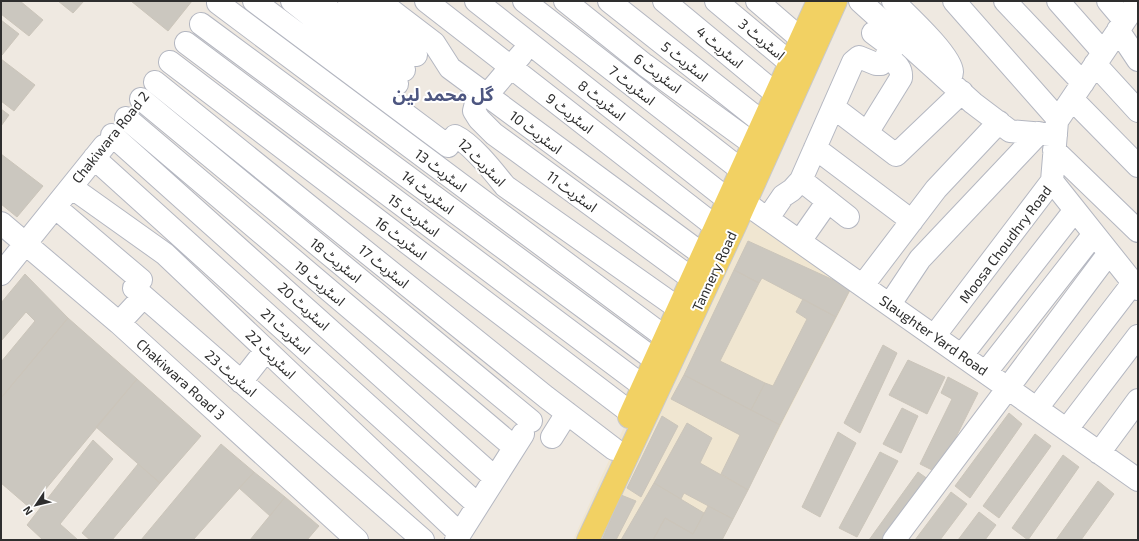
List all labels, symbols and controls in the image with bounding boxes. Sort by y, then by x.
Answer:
street label: اسٹریٹ 3 [735,15,789,64]
street label: اسٹریٹ 4 [692,23,747,72]
street label: اسٹریٹ 5 [658,37,712,85]
street label: اسٹریٹ 6 [630,50,685,97]
street label: اسٹریٹ 7 [605,62,659,109]
street label: اسٹریٹ 8 [574,76,629,125]
district label: گل محمد لین [392,83,494,105]
street label: Chakiwara Road 2 [68,88,152,186]
street label: اسٹریٹ 9 [542,89,597,138]
street label: اسٹریٹ 10 [506,107,566,158]
street label: اسٹریٹ 12 [454,135,509,190]
street label: اسٹریٹ 13 [411,145,470,196]
street label: اسٹریٹ 14 [398,167,458,218]
street label: اسٹریٹ 11 [543,167,601,216]
street label: Moosa Choudhry Road [955,182,1055,306]
street label: اسٹریٹ 15 [384,190,443,241]
street label: اسٹریٹ 16 [371,213,430,264]
street label: Tannery Road [688,228,740,314]
street label: اسٹریٹ 18 [306,234,365,287]
street label: اسٹریٹ 17 [355,241,413,292]
street label: اسٹریٹ 19 [291,257,349,310]
street label: اسٹریٹ 20 [274,278,333,334]
street label: Slaughter Yard Road [877,291,991,379]
street label: اسٹریٹ 21 [257,304,314,358]
street label: اسٹریٹ 22 [242,326,300,383]
street label: Chakiwara Road 3 [133,335,229,423]
street label: اسٹریٹ 23 [201,346,260,401]
north arrow [16,485,56,525]
text: N [20,504,35,518]

